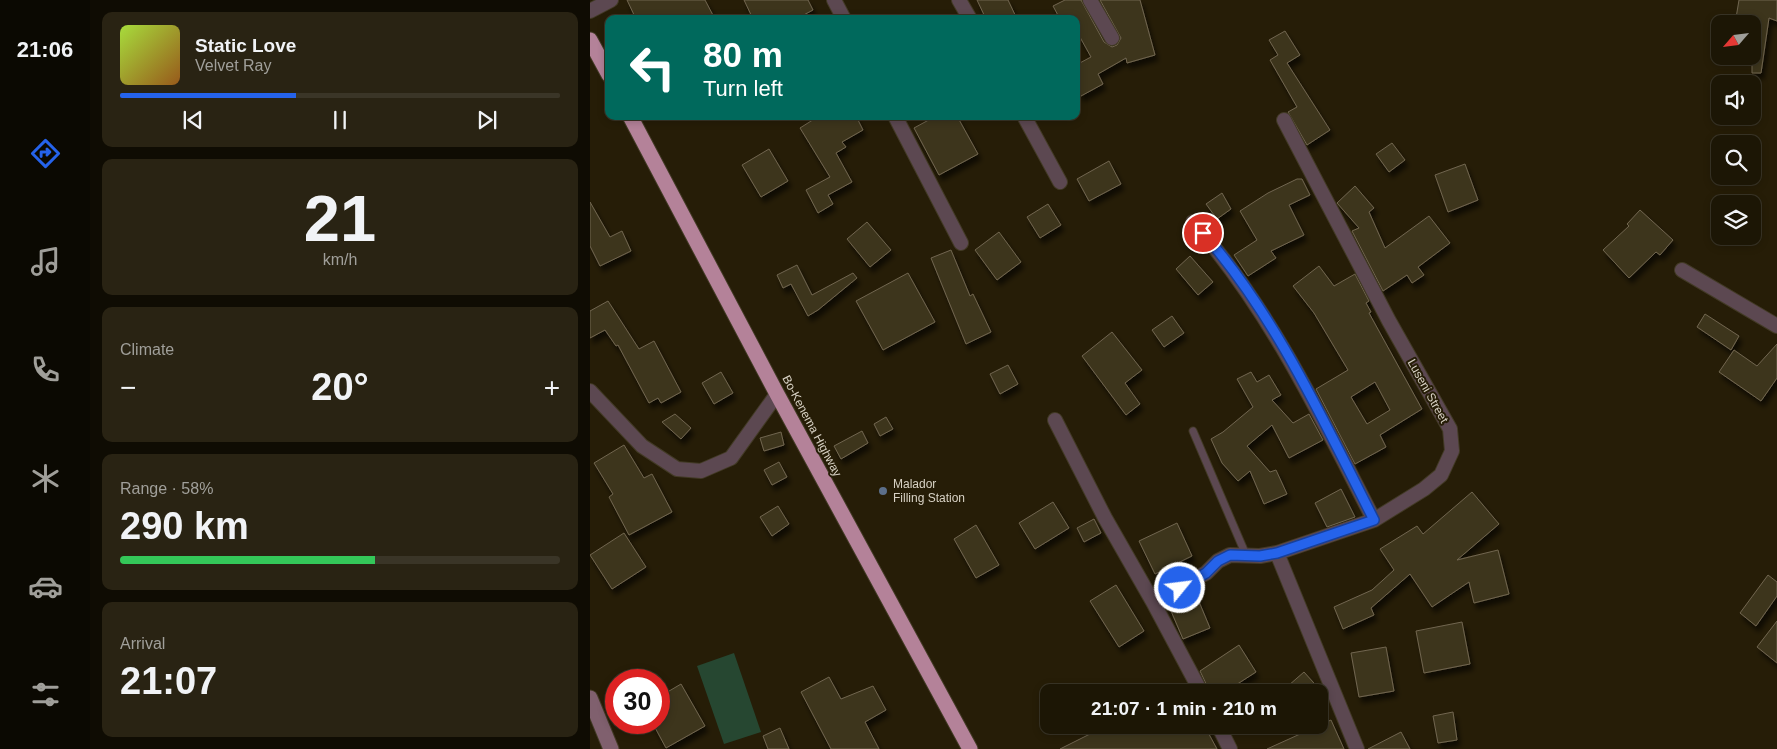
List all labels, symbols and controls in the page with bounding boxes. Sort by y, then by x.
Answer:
north arrow [1711,15,1761,65]
map controls [1711,15,1761,245]
text: Static Love [195,35,296,56]
icon: left [620,35,685,100]
text: 80 m [703,35,783,74]
text: 21:06 [17,37,73,62]
text: Velvet Ray [195,57,271,74]
button: sound [1711,75,1761,125]
text: Turn left [703,76,783,101]
icon: previous [179,106,207,134]
icon: pause [326,106,354,134]
icon: next [473,106,501,134]
button: search [1711,135,1761,185]
icon: directions [28,136,63,171]
text: 21 [304,182,376,255]
button: layers [1711,195,1761,245]
pin [1182,212,1224,254]
icon: arrive [1189,219,1217,247]
icon: music [28,244,63,279]
text: km/h [323,251,357,268]
text: Climate [120,341,174,358]
icon: phone [28,352,63,387]
street label: Luseni Street [1405,357,1452,426]
text: 20° [311,366,369,408]
text: − [120,372,136,403]
text: + [544,372,560,403]
street label: Bo-Kenema Highway [779,373,845,479]
icon: climate [28,461,63,496]
place label: Malador Filling Station [893,477,965,505]
text: Range · 58% [120,480,213,497]
marker: Malador Filling Station [877,485,889,497]
text: 290 km [120,505,249,547]
position arrow [1153,561,1205,613]
icon: car [28,569,63,604]
text: Arrival [120,635,165,652]
text: 21:07 [120,660,217,702]
speed limit sign: 30 [605,669,670,734]
icon: filters [28,677,63,712]
text: 21:07 · 1 min · 210 m [1091,698,1277,719]

